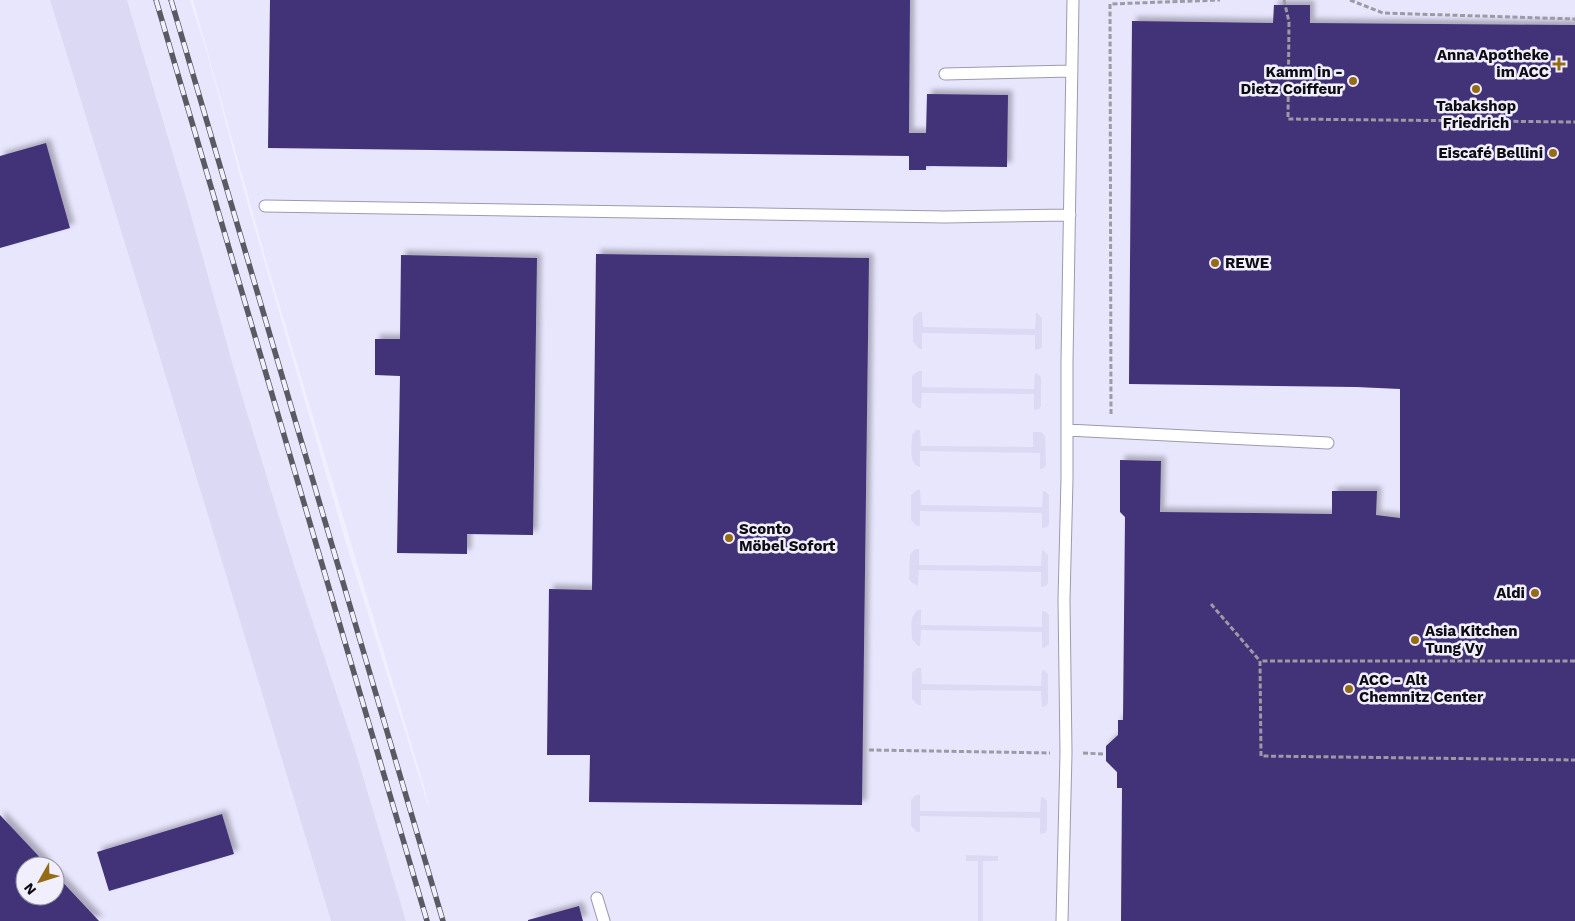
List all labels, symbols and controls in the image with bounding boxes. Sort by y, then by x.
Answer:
place label: Anna Apotheke im ACC [1437,46,1549,81]
marker: Anna Apotheke im ACC [1553,58,1565,70]
place label: Kamm in - Dietz Coiffeur [1241,63,1344,98]
marker: Kamm in - Dietz Coiffeur [1347,75,1359,87]
marker: Tabakshop Friedrich [1470,83,1482,95]
place label: Tabakshop Friedrich [1436,97,1516,132]
place label: Eiscafé Bellini [1438,144,1543,162]
marker: Eiscafé Bellini [1547,147,1559,159]
place label: REWE [1225,254,1269,272]
marker: REWE [1209,257,1221,269]
place label: Sconto Möbel Sofort [739,520,836,555]
marker: Sconto Möbel Sofort [723,532,735,544]
place label: Aldi [1496,584,1525,602]
marker: Aldi [1529,587,1541,599]
place label: Asia Kitchen Tung Vy [1425,622,1517,657]
marker: Asia Kitchen Tung Vy [1409,634,1421,646]
place label: ACC - Alt Chemnitz Center [1359,671,1484,706]
marker: ACC - Alt Chemnitz Center [1343,683,1355,695]
north arrow [15,856,65,906]
text: N [20,880,39,898]

